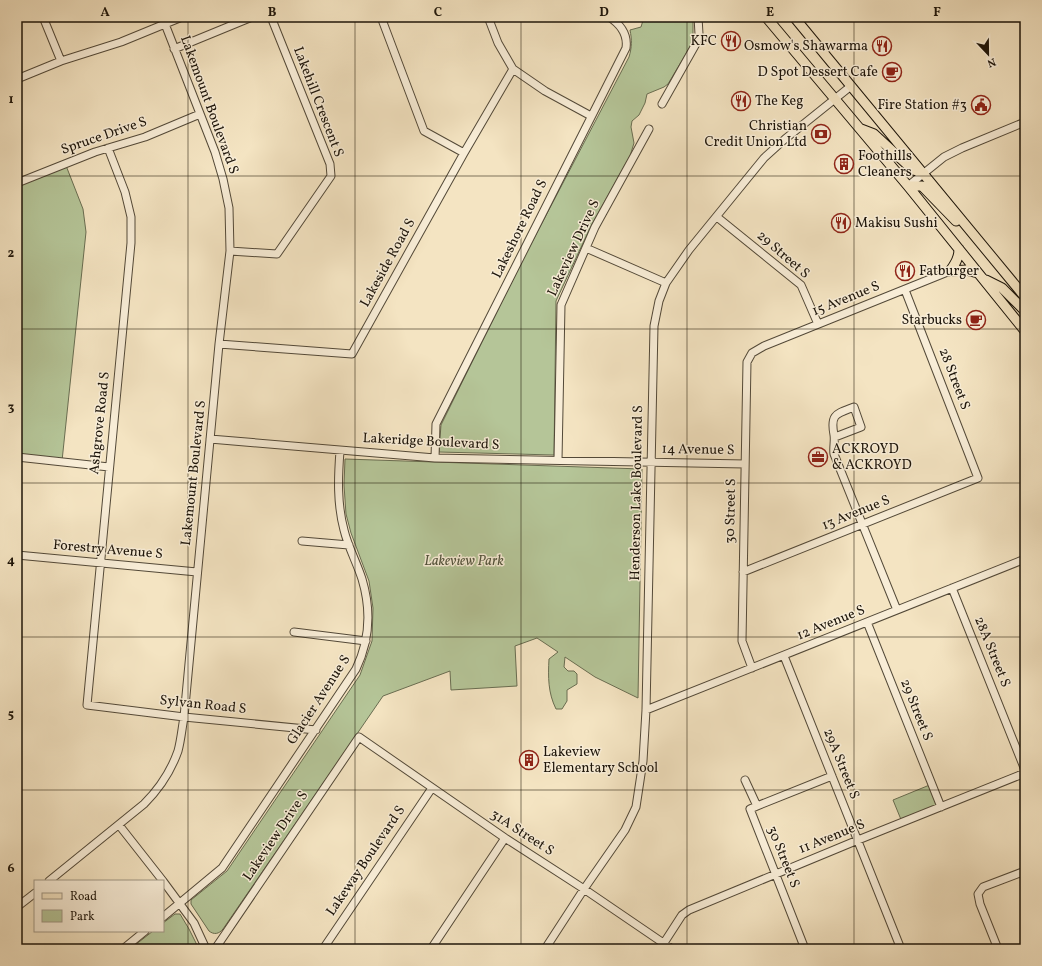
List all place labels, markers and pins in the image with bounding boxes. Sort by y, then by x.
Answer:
restaurant icon: KFC [720,30,742,52]
place label: KFC [691,32,717,51]
restaurant icon: Osmow's Shawarma [871,35,893,57]
place label: Osmow's Shawarma [744,37,868,56]
cafe icon: D Spot Dessert Cafe [881,61,903,83]
place label: D Spot Dessert Cafe [757,63,878,82]
restaurant icon: The Keg [730,90,752,112]
place label: The Keg [755,92,803,111]
public building icon: Fire Station #3 [970,94,992,116]
place label: Fire Station #3 [877,96,967,115]
place label: Christian Credit Union Ltd [704,117,807,152]
bank icon: Christian Credit Union Ltd [810,123,832,145]
place label: Foothills Cleaners [858,147,912,182]
building icon: Foothills Cleaners [833,153,855,175]
restaurant icon: Makisu Sushi [830,212,852,234]
place label: Makisu Sushi [855,214,938,233]
restaurant icon: Fatburger [894,260,916,282]
place label: Fatburger [919,262,979,281]
cafe icon: Starbucks [965,309,987,331]
place label: Starbucks [901,311,962,330]
place label: ACKROYD & ACKROYD [832,440,912,475]
office icon: ACKROYD & ACKROYD [807,446,829,468]
place label: Lakeview Elementary School [543,743,658,778]
building icon: Lakeview Elementary School [518,749,540,771]

